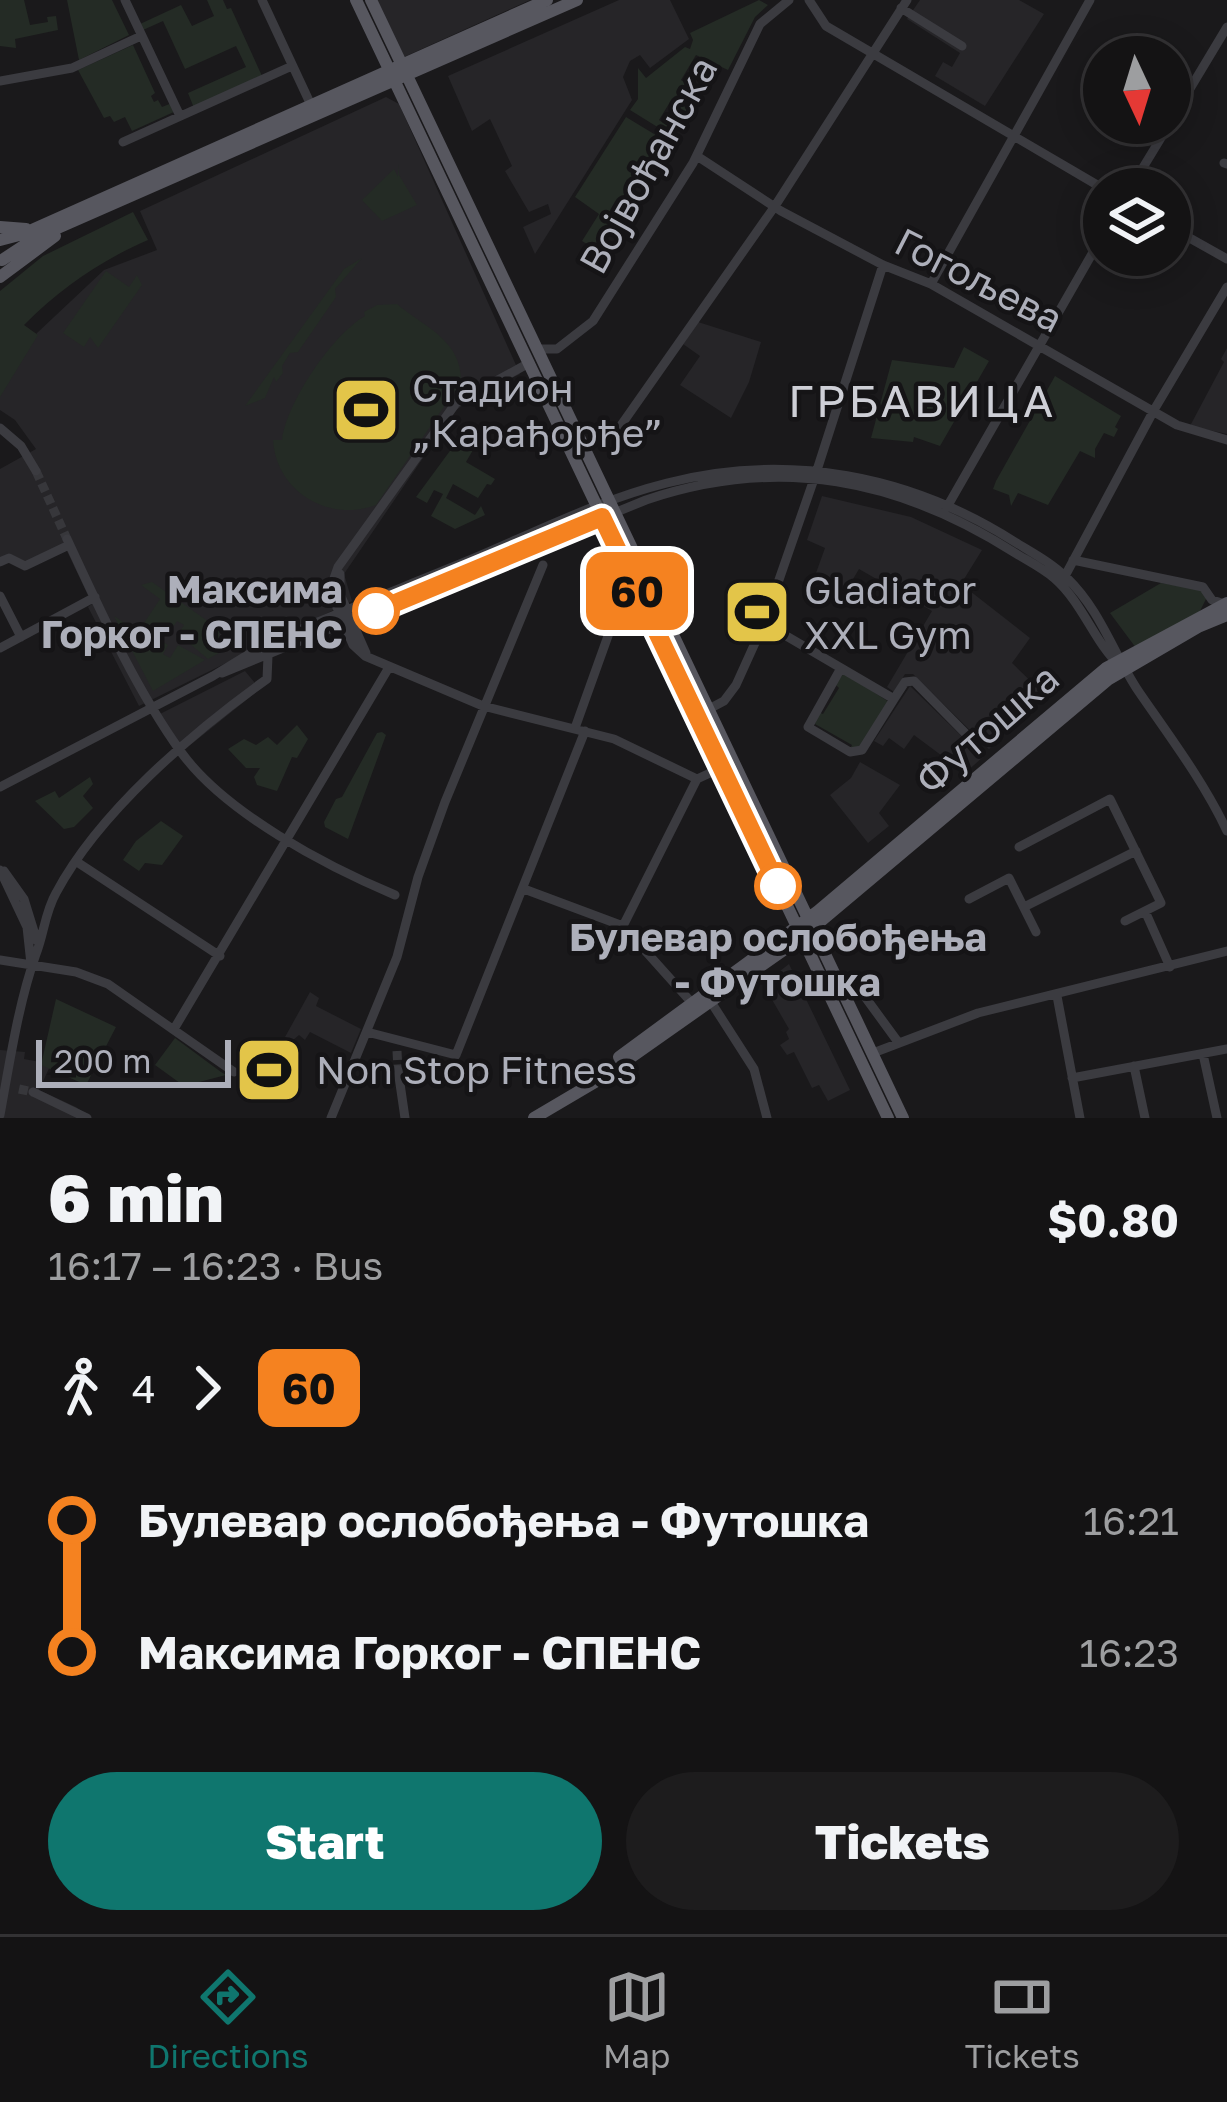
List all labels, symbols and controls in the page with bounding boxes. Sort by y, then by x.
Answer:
north arrow [1083,36,1191,144]
map controls [1083,36,1191,276]
street label: Војвођанска [569,48,726,281]
button: layers [1083,168,1191,276]
street label: Гогољева [888,217,1071,342]
place label: Стадион „Карађорђе” [412,364,663,456]
district label: ГРБАВИЦА [788,373,1056,427]
sports icon: Стадион „Карађорђе” [331,375,401,445]
line badge: 60 [583,552,691,630]
place label: Максима Горког - СПЕНС [41,565,343,657]
text: 60 [610,566,664,616]
place label: Gladiator XXL Gym [804,566,976,658]
sports icon: Gladiator XXL Gym [722,577,792,647]
marker: Максима Горког - СПЕНС [354,589,398,633]
street label: Футошка [906,654,1068,803]
marker: Булевар ослобођења - Футошка [756,864,800,908]
place label: Булевар ослобођења - Футошка [569,913,987,1005]
scale bar [36,1034,231,1087]
sports icon: Non Stop Fitness [234,1035,304,1105]
text: 200 m [54,1041,152,1080]
place label: Non Stop Fitness [316,1046,637,1093]
text: 6 min [48,1157,224,1237]
text: $0.80 [1047,1193,1179,1247]
text: 16:17 – 16:23 · Bus [48,1242,383,1289]
icon: walk [48,1355,114,1421]
icon: forward [174,1355,240,1421]
text: 60 [282,1363,336,1413]
text: 4 [132,1365,156,1412]
text: Булевар ослобођења - Футошка [138,1493,869,1547]
text: 16:21 [1083,1497,1179,1544]
text: Максима Горког - СПЕНС [138,1625,701,1679]
text: 16:23 [1079,1629,1179,1676]
button: Start [48,1772,602,1910]
button: Tickets [626,1772,1179,1910]
tab: Directions [147,1964,308,2075]
tab: Map [603,1964,670,2075]
tab: Tickets [965,1964,1080,2075]

